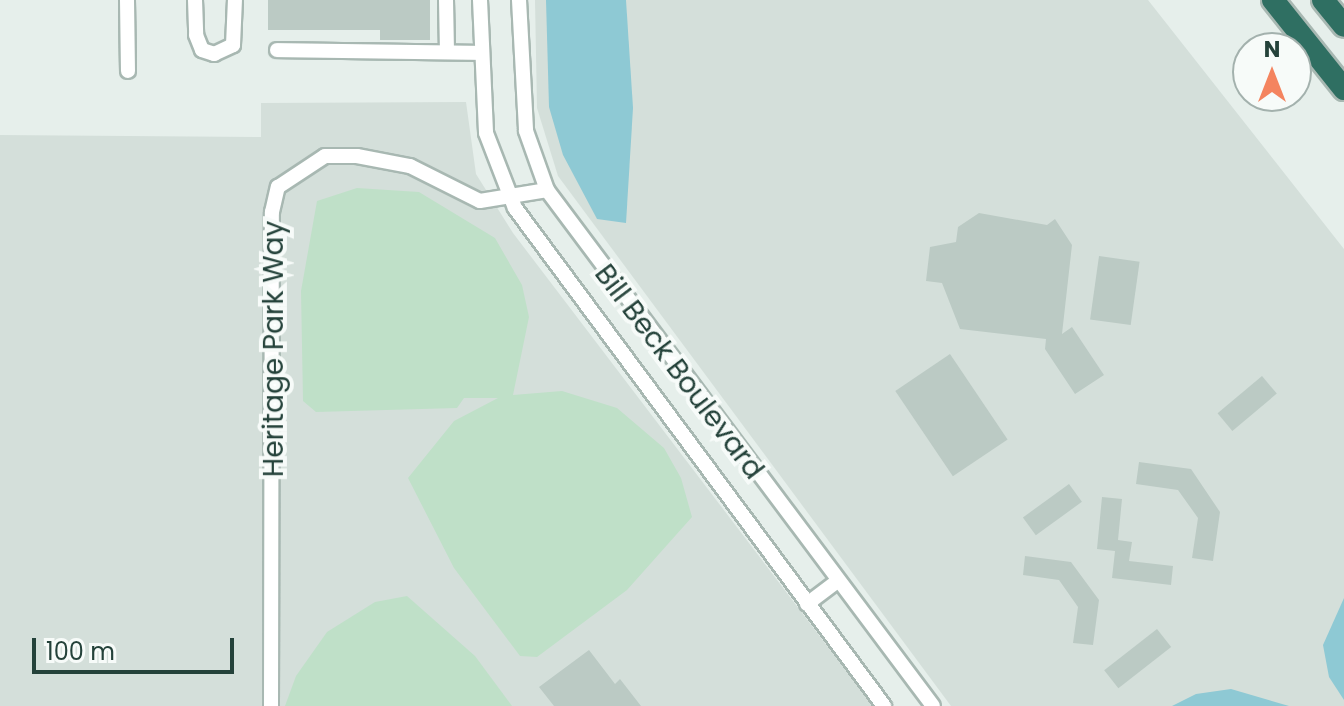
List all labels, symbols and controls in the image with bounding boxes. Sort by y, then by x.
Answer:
north arrow [1232,32,1312,112]
text: N [1264,34,1280,65]
street label: Heritage Park Way [257,221,291,477]
street label: Bill Beck Boulevard [587,258,771,486]
scale bar [36,622,238,672]
text: 100 m [46,635,115,668]

